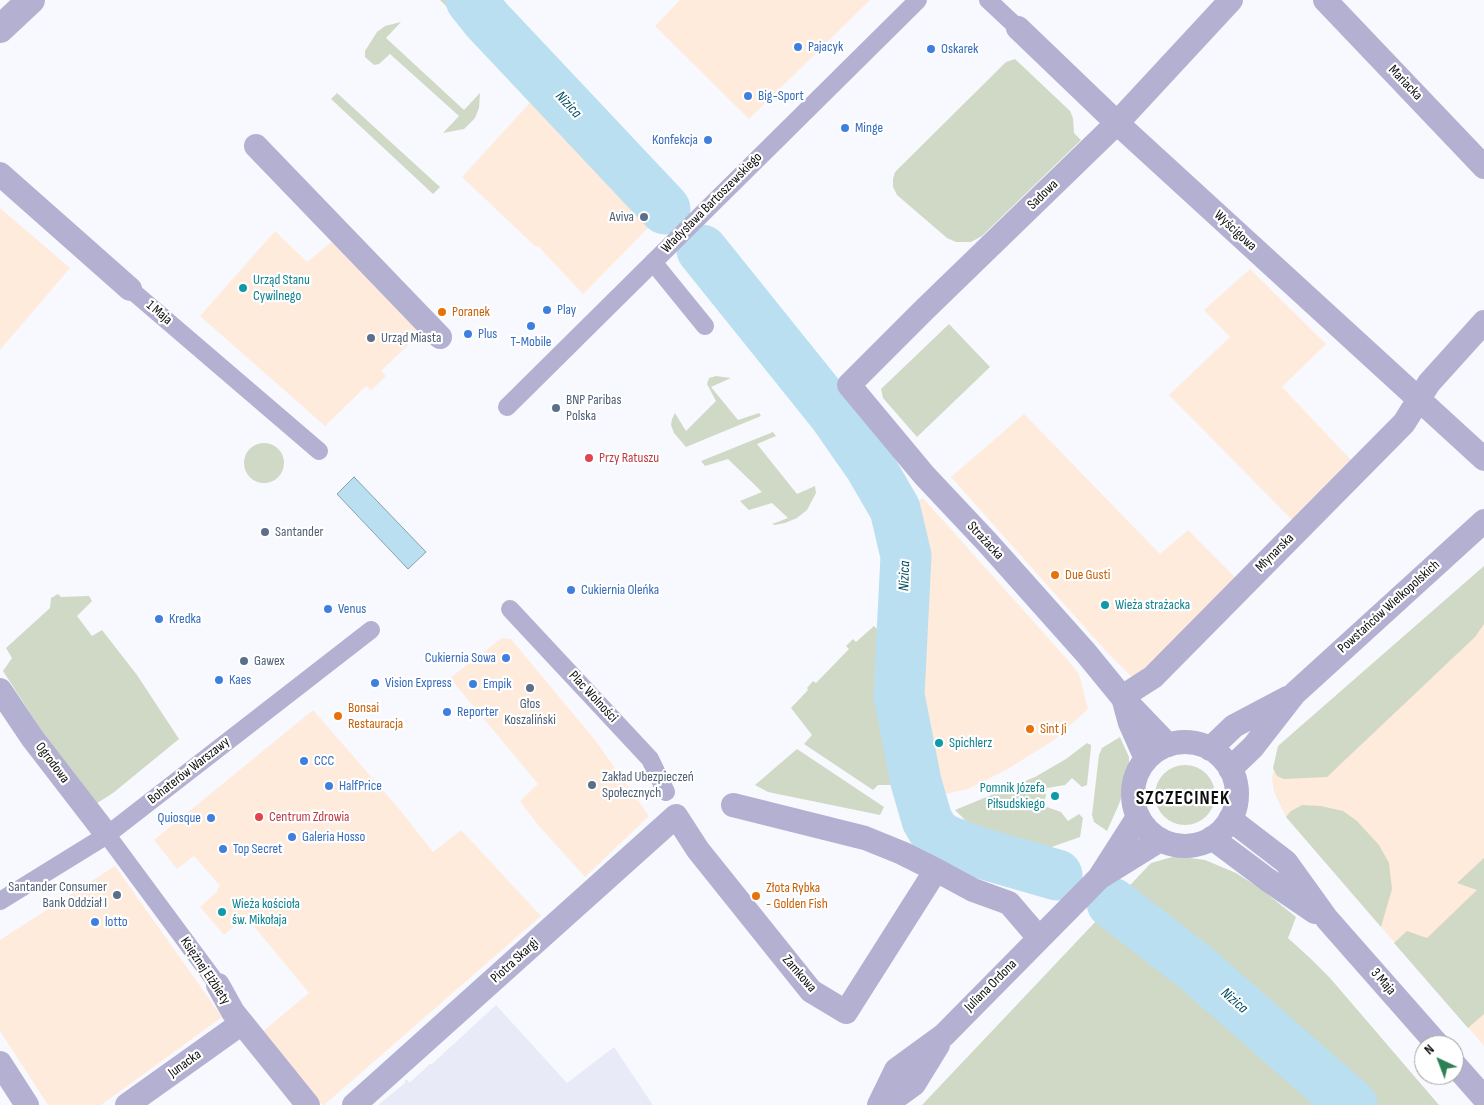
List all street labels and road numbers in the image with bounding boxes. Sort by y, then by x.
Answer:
street label: Mariacka [1384,62,1426,104]
street label: Władysława Bartoszewskiego [658,149,766,257]
street label: Sadowa [1024,176,1062,214]
street label: Wyścigowa [1210,207,1260,255]
street label: 1 Maja [143,297,175,329]
street label: Strażacka [963,518,1007,564]
street label: Młynarska [1252,530,1298,576]
street label: Powstańców Wielkopolskich [1335,557,1443,657]
street label: Plac Wolności [565,668,621,726]
street label: Bohaterów Warszawy [145,734,233,808]
street label: Ogrodowa [31,739,73,787]
street label: Księżnej Elżbiety [176,934,234,1008]
street label: Piotra Skargi [488,935,542,987]
street label: Zamkowa [778,952,820,996]
street label: Juliana Ordona [961,956,1021,1016]
street label: 3 Maja [1367,965,1399,999]
street label: Junacka [165,1046,205,1082]

